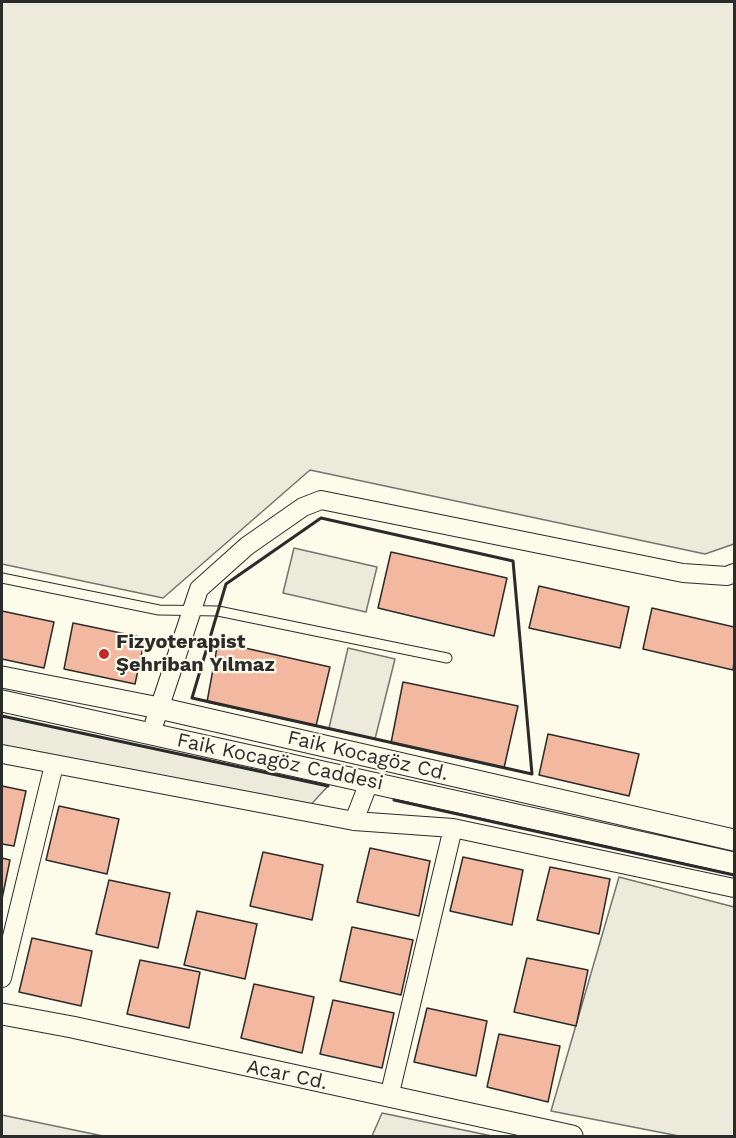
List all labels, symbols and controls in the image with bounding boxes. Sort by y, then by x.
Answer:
place label: Fizyoterapist Şehriban Yılmaz [116,630,275,677]
marker: Fizyoterapist Şehriban Yılmaz [97,647,111,661]
street label: Faik Kocagöz Cd. [285,726,451,786]
street label: Faik Kocagöz Caddesi [175,728,385,796]
street label: Acar Cd. [244,1055,330,1095]

